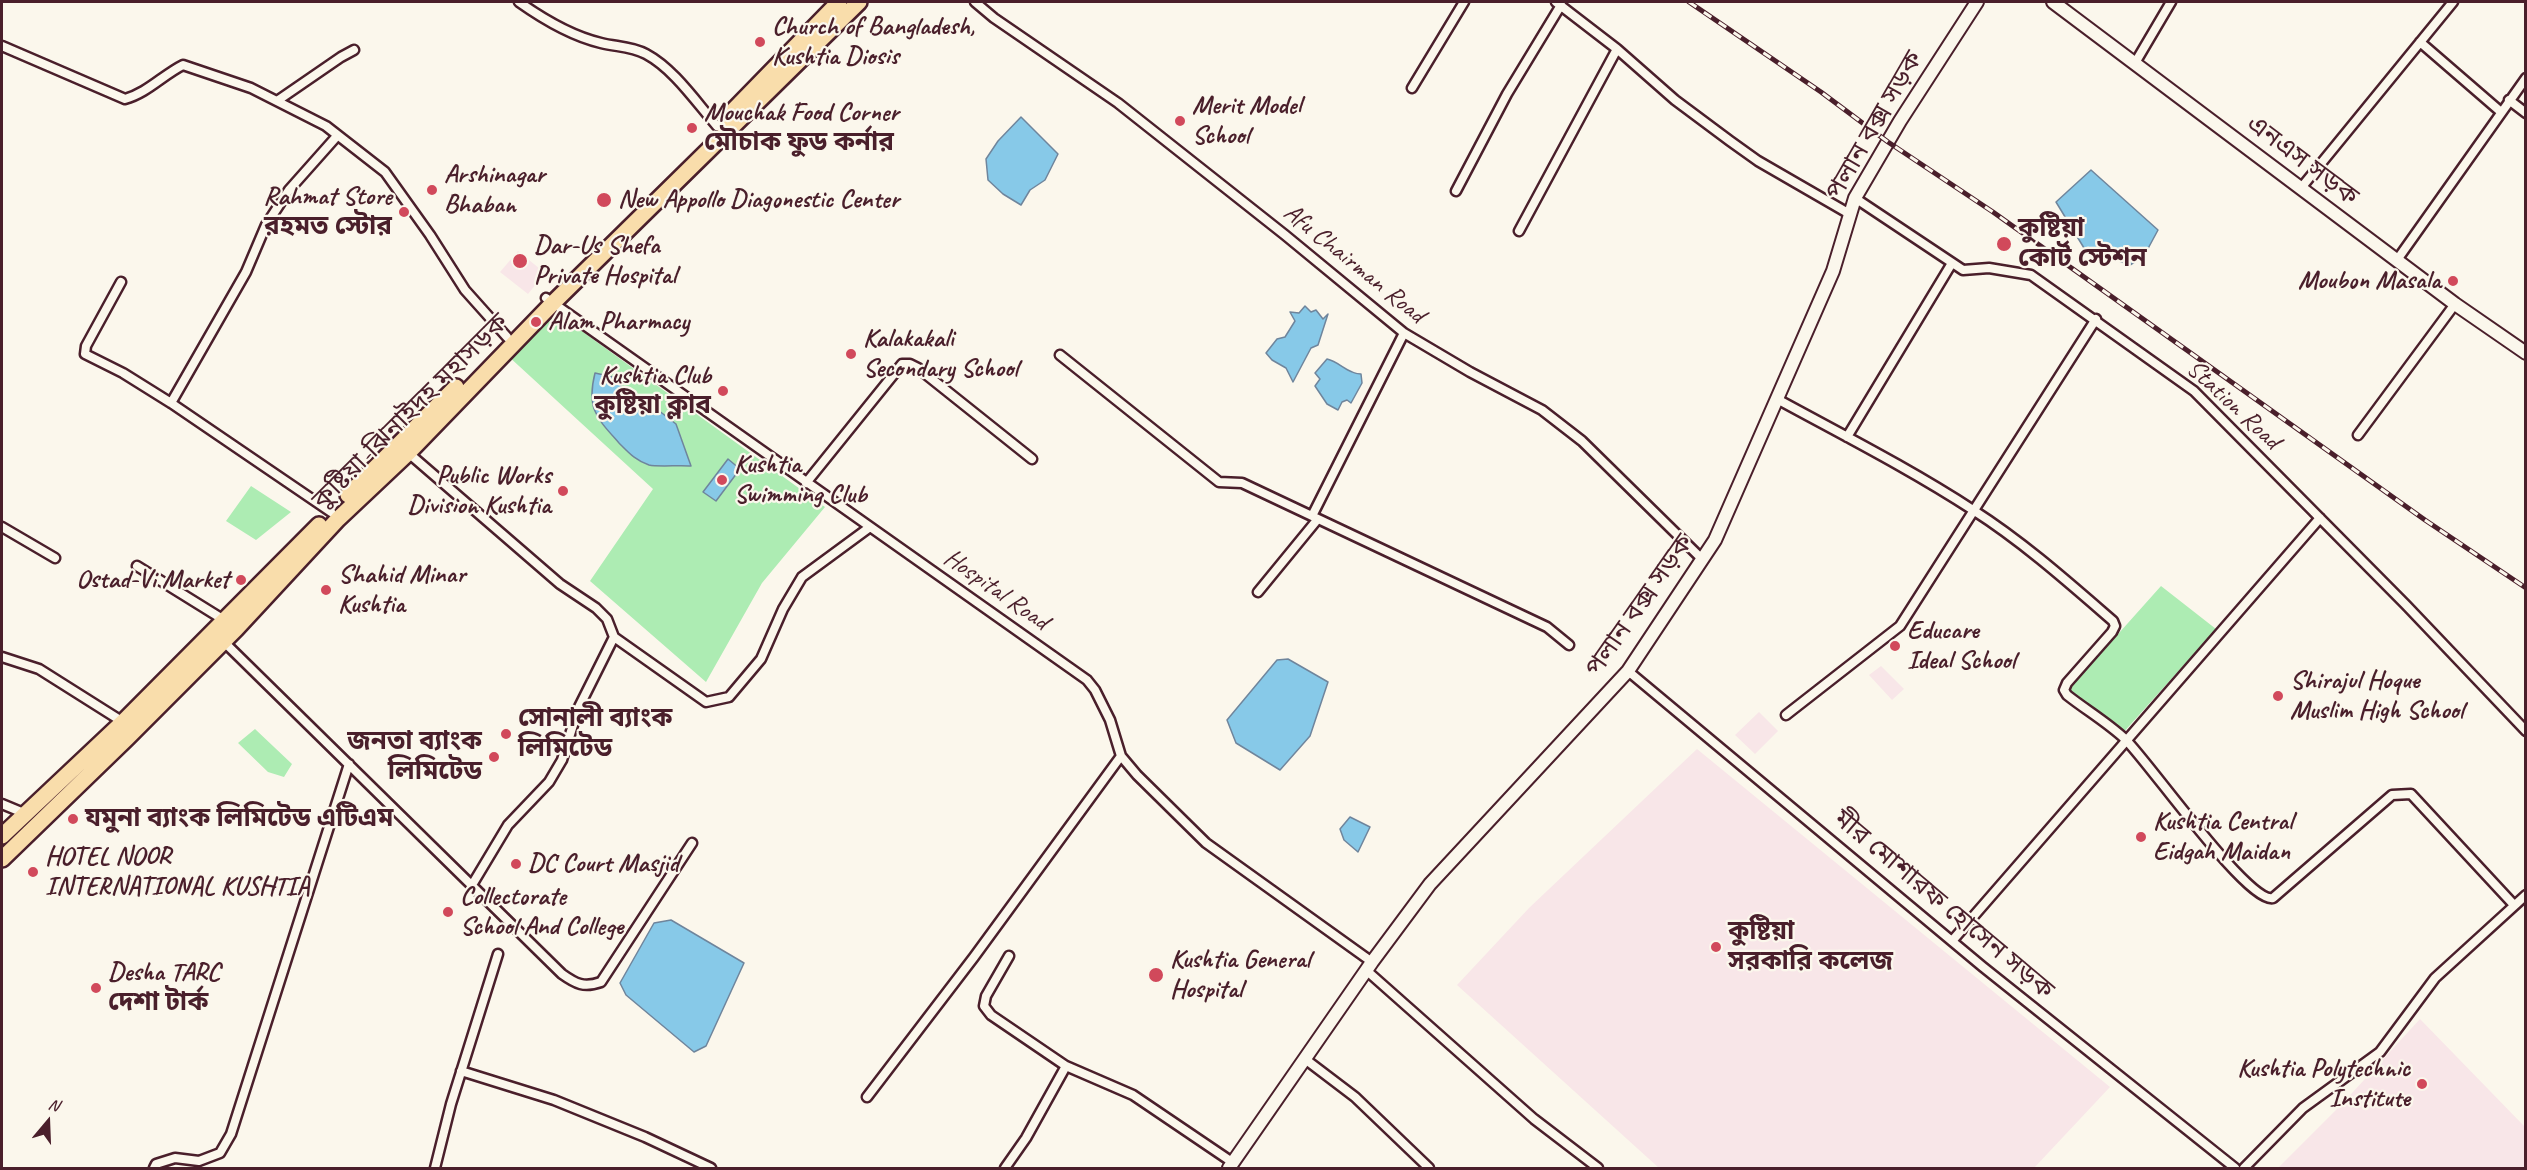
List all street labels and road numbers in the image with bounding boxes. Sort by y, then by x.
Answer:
street label: পলান বক্স সড়ক [1820,46,1930,206]
street label: এনএস সড়ক [2240,109,2364,213]
street label: Afu Chairman Road [1277,197,1431,331]
street label: কুষ্টিয়া-ঝিনাইদহ মহাসড়ক [306,307,516,517]
street label: Station Road [2179,354,2287,456]
street label: পলান বক্স সড়ক [1579,529,1701,683]
street label: Hospital Road [938,543,1054,637]
street label: মীর মোশারফ হোসেন সড়ক [1826,804,2060,1006]

